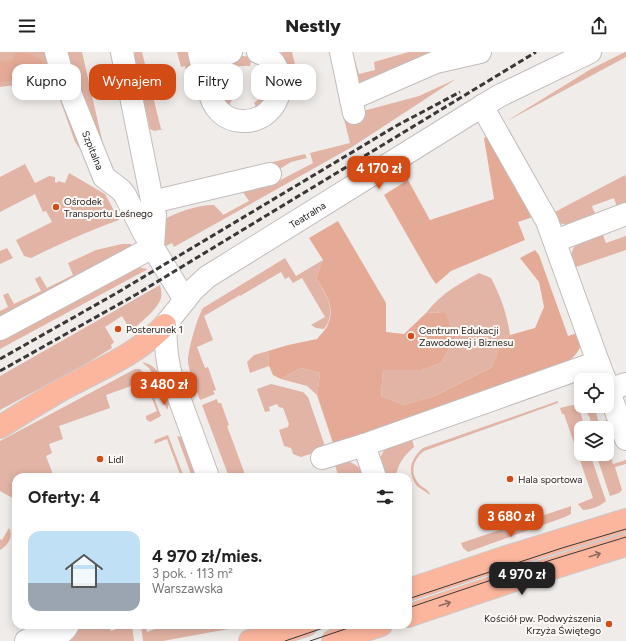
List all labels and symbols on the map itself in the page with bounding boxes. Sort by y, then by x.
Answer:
street label: Szpitalna [79,129,107,172]
pin: 4 170 zł [338,156,420,190]
place label: Ośrodek Transportu Leśnego [64,195,153,220]
street label: Teatralna [287,198,328,231]
marker: Ośrodek Transportu Leśnego [51,202,61,212]
place label: Posterunek 1 [126,323,183,336]
marker: Posterunek 1 [113,324,123,334]
place label: Centrum Edukacji Zawodowej i Biznesu [419,324,513,349]
marker: Centrum Edukacji Zawodowej i Biznesu [406,331,416,341]
pin: 3 480 zł [123,372,205,406]
place label: Lidl [108,453,124,466]
marker: Lidl [95,454,105,464]
place label: Hala sportowa [518,473,582,486]
marker: Hala sportowa [505,474,515,484]
pin: 3 680 zł [470,504,552,538]
one-way arrow [589,551,602,558]
pin: 4 970 zł [481,562,563,596]
one-way arrow [439,599,451,607]
place label: Kościół pw. Podwyższenia Krzyża Świętego [484,612,601,637]
marker: Kościół pw. Podwyższenia Krzyża Świętego [604,619,614,629]

